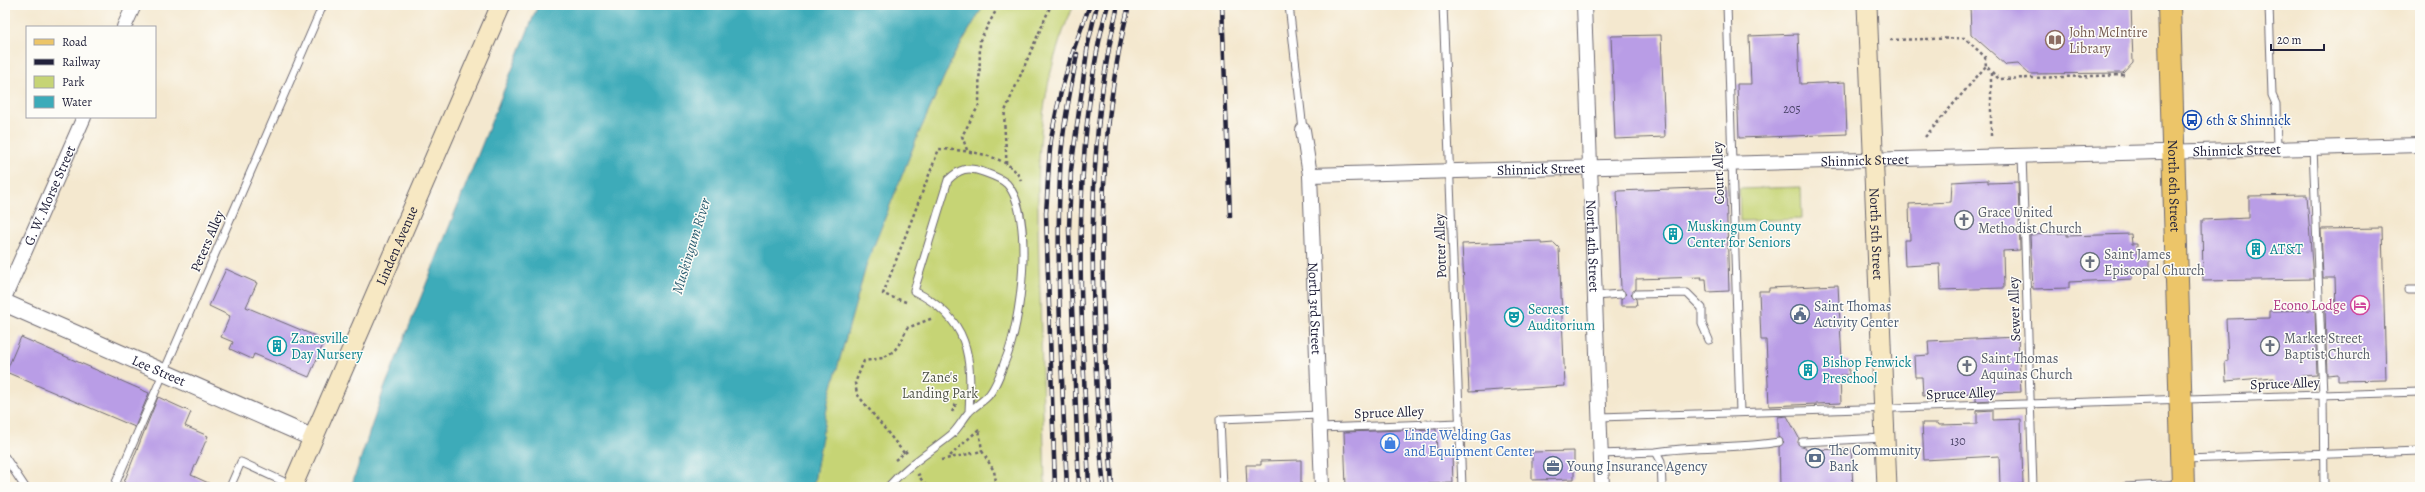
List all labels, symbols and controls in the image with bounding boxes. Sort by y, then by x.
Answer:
place label: John McIntire Library [2069,23,2148,58]
legend [26,26,156,118]
scale bar [2271,26,2324,52]
library icon: John McIntire Library [2044,29,2066,51]
text: 20 m [2277,32,2301,48]
text: Road [62,34,88,50]
text: Railway [62,54,101,70]
text: Park [62,74,85,90]
text: Water [61,94,92,110]
house number: 205 [1783,101,1801,117]
bus stop icon: 6th & Shinnick [2181,109,2203,131]
place label: 6th & Shinnick [2206,111,2291,130]
street label: North 6th Street [2163,139,2185,233]
street label: Court Alley [1708,140,1729,205]
street label: Shinnick Street [2192,140,2281,161]
street label: G. W. Morse Street [19,142,80,249]
street label: Shinnick Street [1820,150,1910,171]
street label: Shinnick Street [1497,159,1586,180]
street label: North 5th Street [1865,187,1887,281]
water label: Muskingum River [667,195,715,296]
street label: North 4th Street [1581,199,1604,293]
street label: Linden Avenue [372,203,423,289]
place label: Grace United Methodist Church [1978,203,2082,238]
street label: Peters Alley [186,207,229,275]
church icon: Grace United Methodist Church [1953,209,1975,231]
street label: Potter Alley [1430,212,1451,279]
place label: Muskingum County Center for Seniors [1687,217,1802,252]
building icon: Muskingum County Center for Seniors [1662,223,1684,245]
building icon: AT&T [2245,238,2267,260]
place label: AT&T [2269,240,2303,259]
place label: Saint James Episcopal Church [2104,245,2205,280]
church icon: Saint James Episcopal Church [2079,251,2101,273]
street label: North 3rd Street [1303,262,1326,356]
street label: Sewer Alley [2004,276,2025,342]
hotel icon: Econo Lodge [2349,294,2371,316]
place label: Econo Lodge [2273,296,2346,315]
place label: Saint Thomas Activity Center [1813,297,1900,332]
place label: Secrest Auditorium [1527,300,1595,335]
public building icon: Saint Thomas Activity Center [1789,303,1811,325]
theatre icon: Secrest Auditorium [1503,306,1525,328]
place label: Zanesville Day Nursery [291,329,364,364]
place label: Market Street Baptist Church [2284,329,2371,364]
building icon: Zanesville Day Nursery [266,335,288,357]
church icon: Market Street Baptist Church [2259,335,2281,357]
place label: Saint Thomas Aquinas Church [1980,349,2073,384]
street label: Lee Street [129,351,189,391]
place label: Bishop Fenwick Preschool [1822,353,1911,388]
church icon: Saint Thomas Aquinas Church [1956,355,1978,377]
building icon: Bishop Fenwick Preschool [1797,359,1819,381]
park label: Zane's Landing Park [902,368,978,403]
street label: Spruce Alley [2250,373,2321,394]
street label: Spruce Alley [1926,383,1997,404]
street label: Spruce Alley [1354,402,1425,423]
place label: Linde Welding Gas and Equipment Center [1404,426,1535,461]
shop icon: Linde Welding Gas and Equipment Center [1379,432,1401,454]
house number: 130 [1950,433,1966,449]
place label: The Community Bank [1829,441,1921,476]
bank icon: The Community Bank [1804,447,1826,469]
office icon: Young Insurance Agency [1542,455,1564,477]
place label: Young Insurance Agency [1566,457,1708,476]

